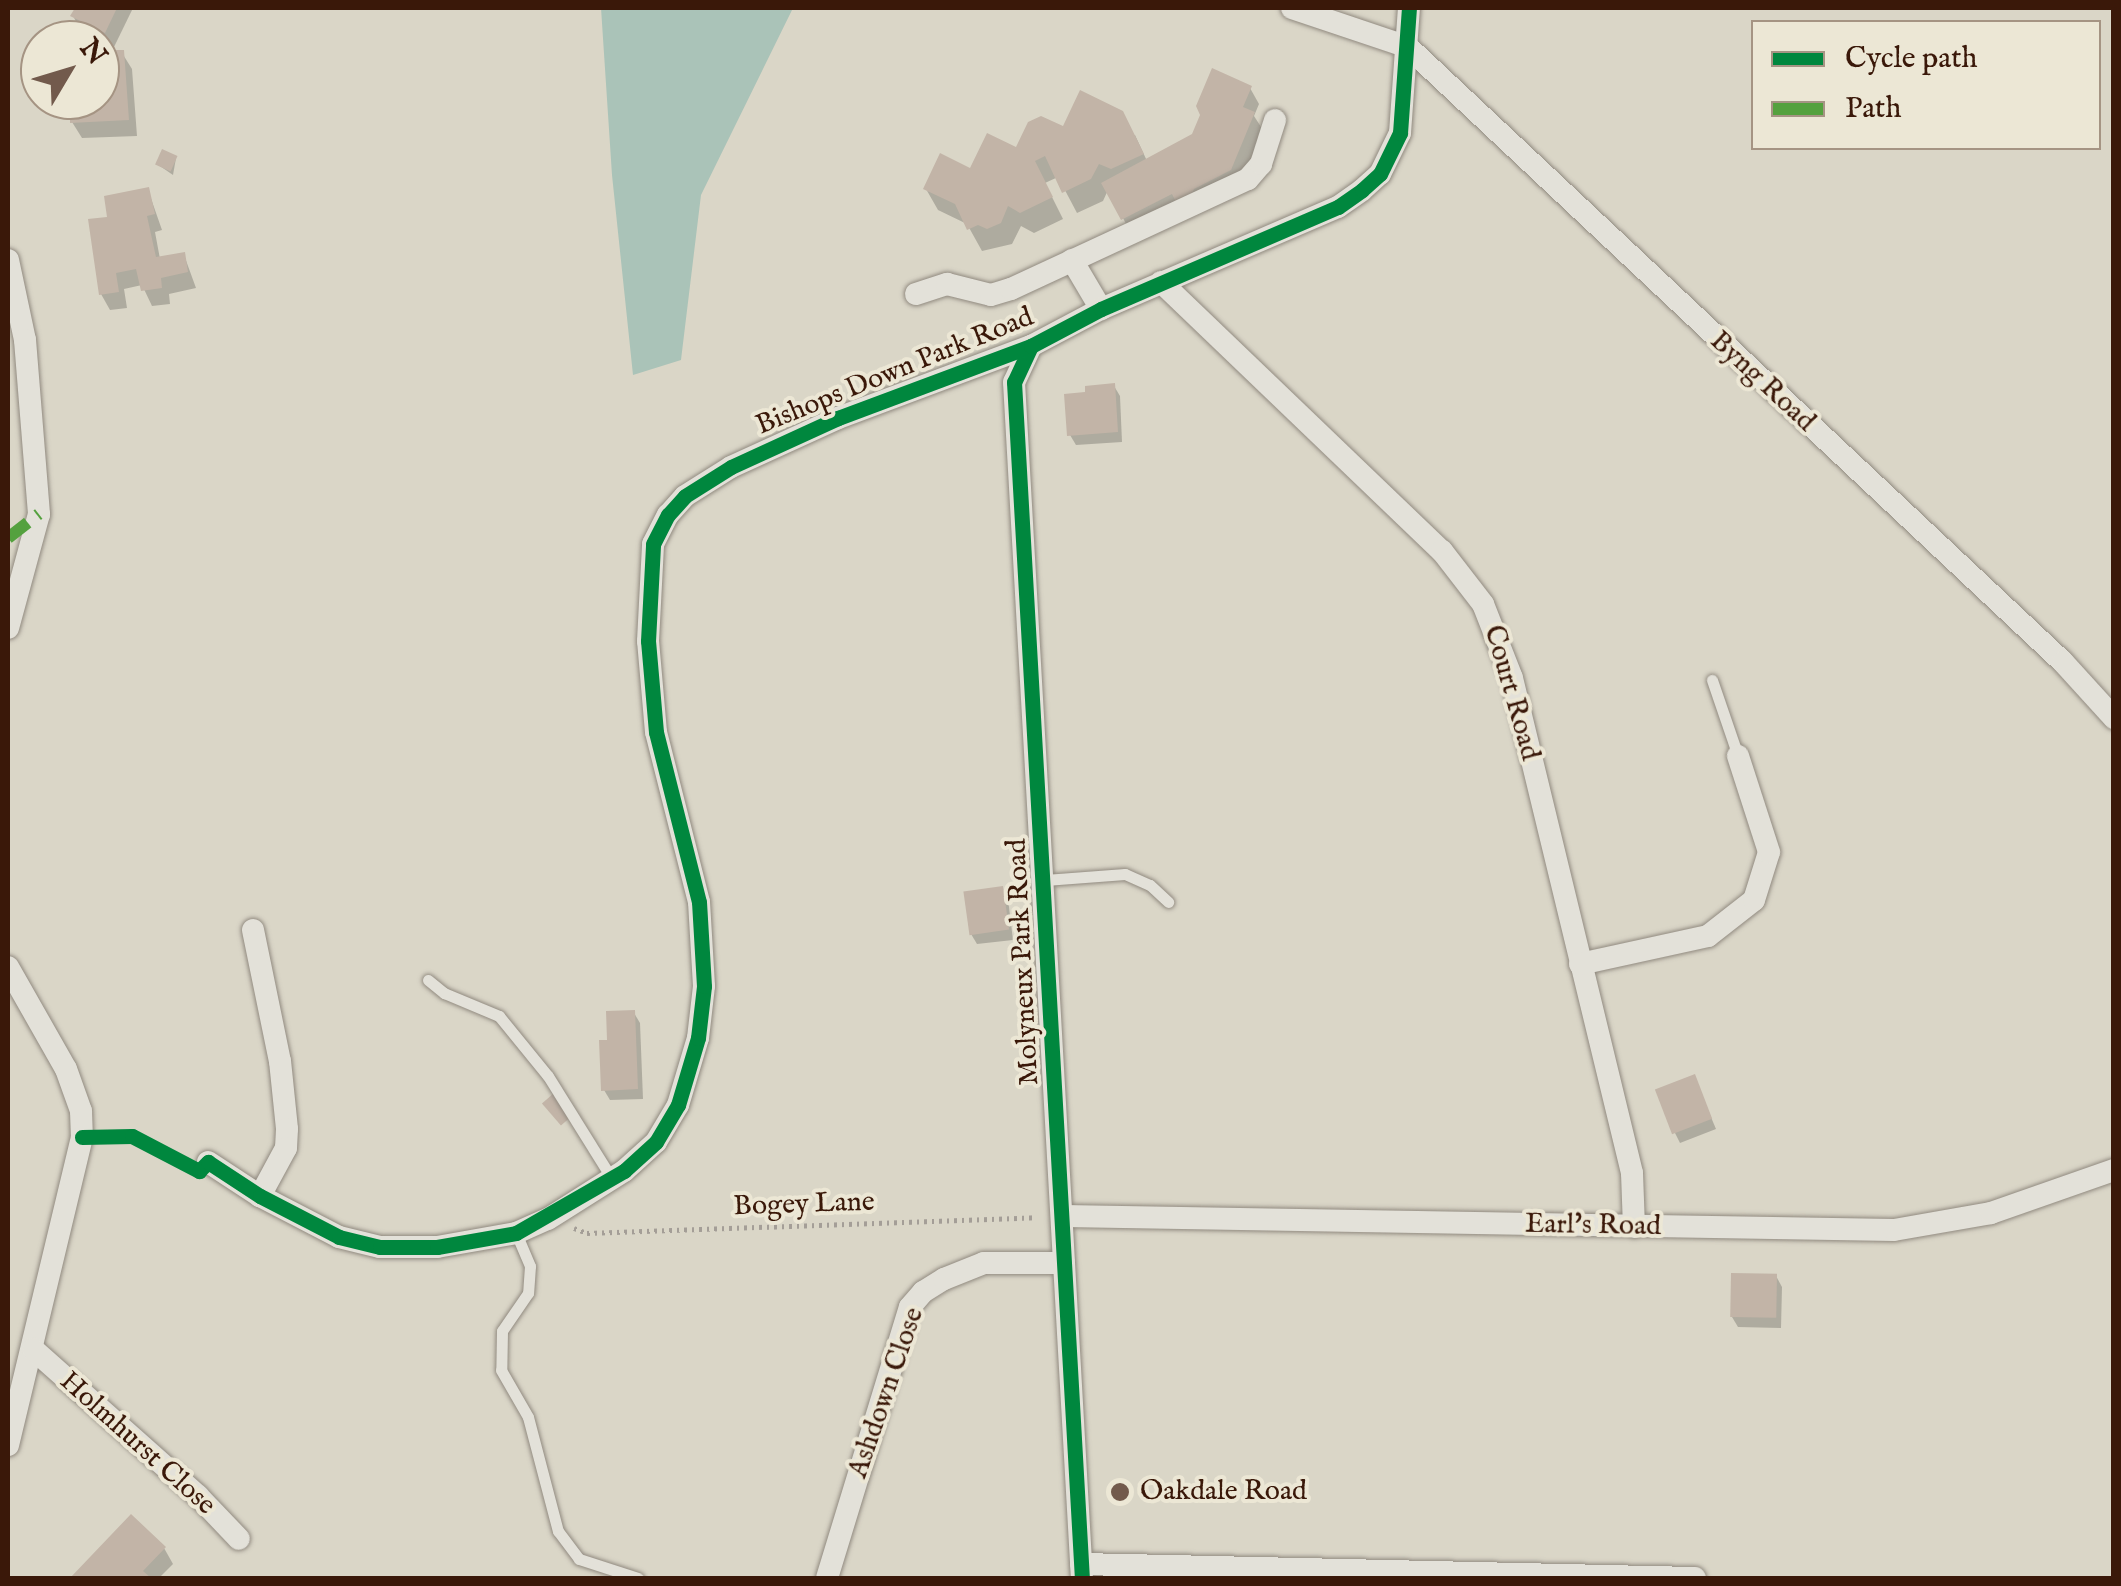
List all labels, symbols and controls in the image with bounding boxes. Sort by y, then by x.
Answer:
north arrow [20,20,120,120]
legend [1751,20,2101,150]
text: N [71,32,114,73]
text: Cycle path [1845,40,1978,78]
text: Path [1845,90,1901,128]
street label: Bishops Down Park Road [751,301,1039,443]
street label: Byng Road [1702,325,1822,439]
street label: Court Road [1476,622,1546,764]
street label: Molyneux Park Road [1001,838,1047,1086]
street label: Bogey Lane [733,1186,875,1224]
street label: Earl's Road [1525,1208,1661,1244]
street label: Ashdown Close [842,1303,932,1483]
street label: Holmhurst Close [52,1365,222,1523]
place label: Oakdale Road [1140,1475,1307,1509]
marker: Oakdale Road [1109,1481,1131,1503]

